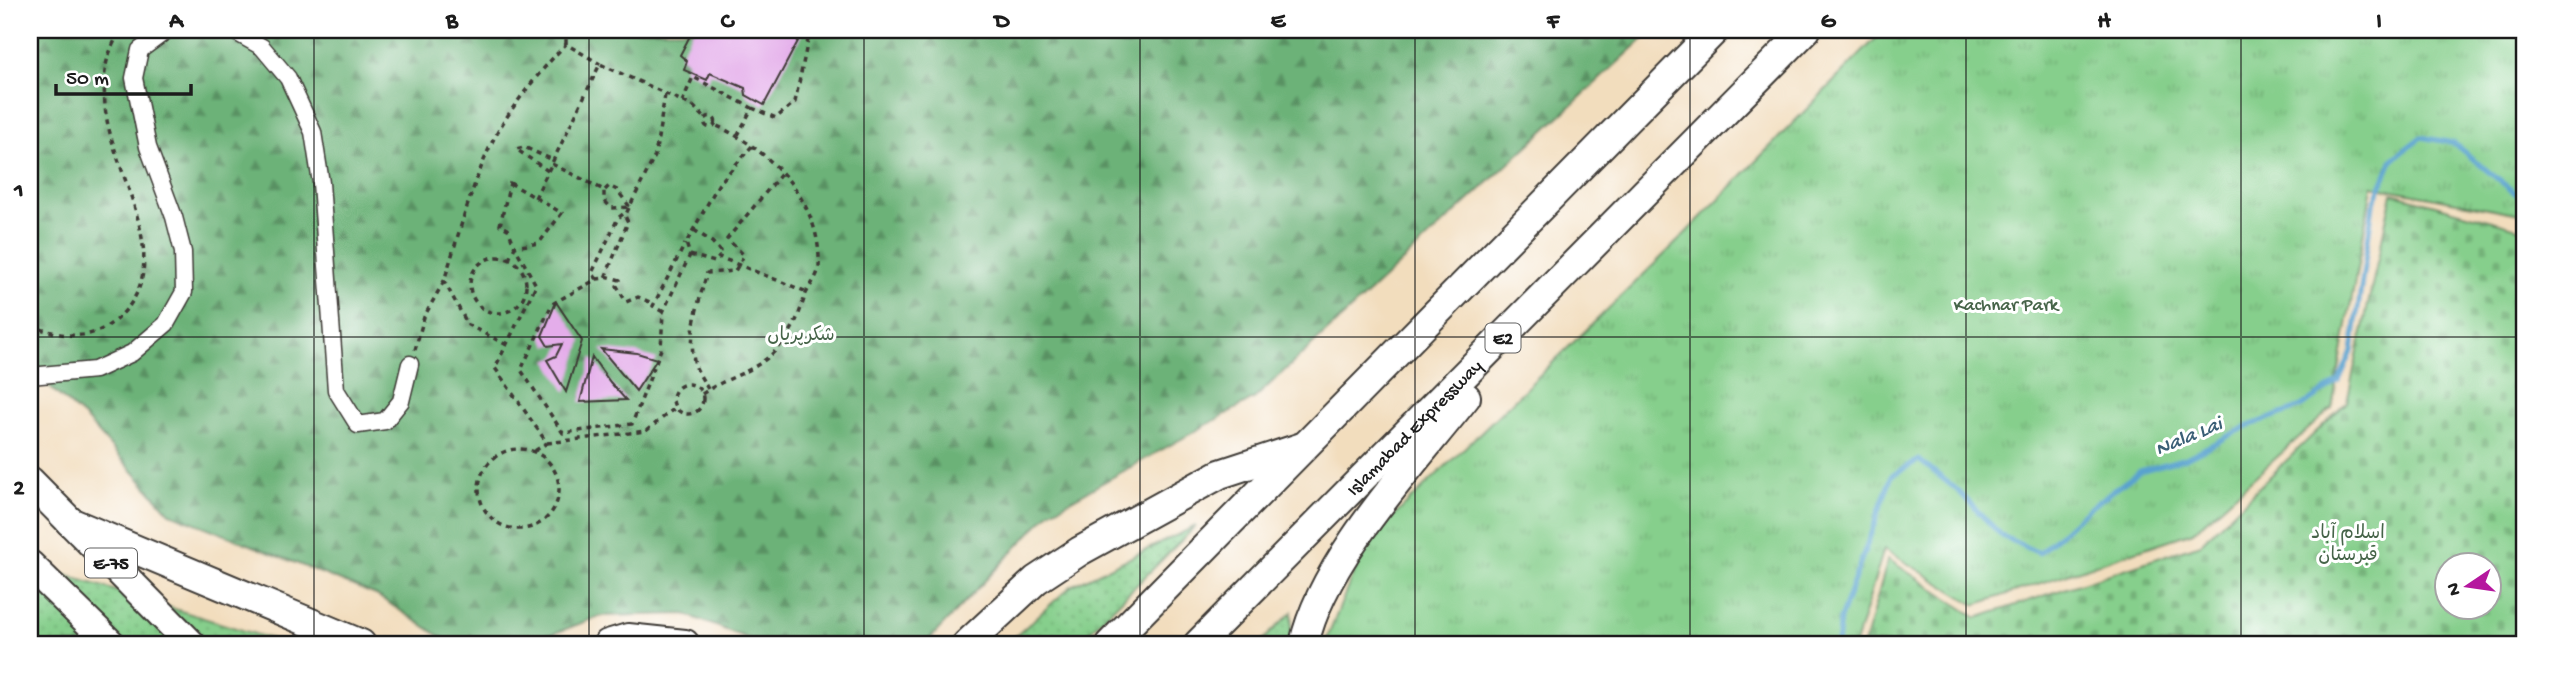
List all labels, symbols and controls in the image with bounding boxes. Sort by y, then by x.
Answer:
text: A [168,9,184,36]
text: B [445,9,459,36]
text: C [721,9,736,36]
text: D [993,9,1011,36]
text: E [1271,9,1287,36]
text: F [1546,9,1561,36]
text: G [1821,9,1837,36]
text: H [2097,9,2111,36]
text: I [2376,9,2382,36]
scale bar [56,52,191,96]
text: 50 m [66,68,109,93]
text: 1 [13,178,24,205]
park label: Kachnar Park [1954,295,2060,318]
road number: E2 [1486,324,1520,352]
park label: شکرپریاں [767,325,835,348]
street label: Islamabad Expressway [1343,355,1489,502]
water label: Nala Lai [2152,412,2229,464]
text: 2 [13,476,25,503]
park label: اسلام آباد قبرستان [2311,521,2385,568]
road number: E-75 [85,548,137,578]
north arrow [2432,552,2502,622]
text: N [2442,580,2467,598]

